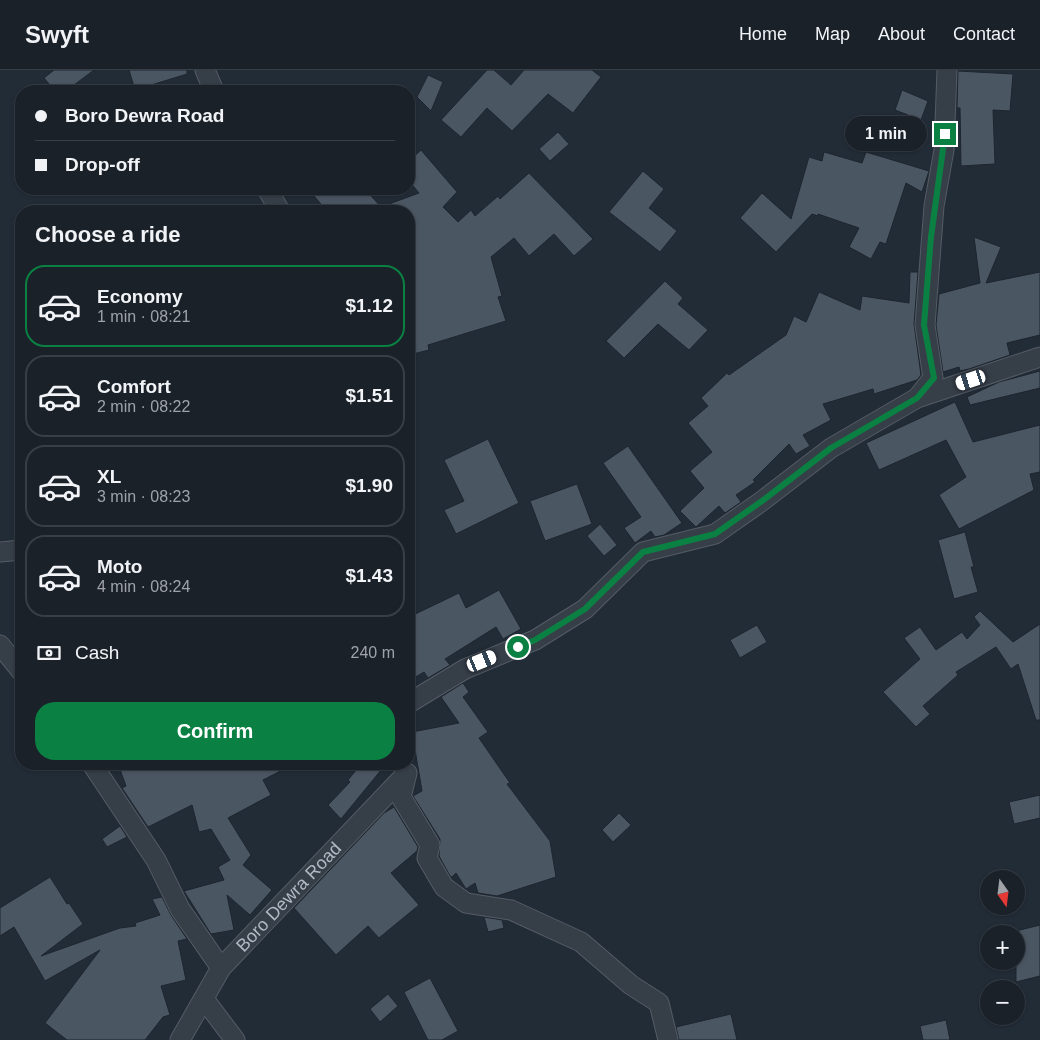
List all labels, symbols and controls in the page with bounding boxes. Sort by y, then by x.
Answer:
text: Swyft [25,21,89,48]
text: Home [739,24,787,44]
text: Map [815,24,850,44]
text: About [878,24,925,44]
text: Contact [953,24,1015,44]
text: Boro Dewra Road [65,105,224,126]
callout: 1 min [845,116,928,152]
route end [934,123,956,145]
text: 1 min [865,125,907,142]
text: Drop-off [65,154,140,175]
text: Choose a ride [35,222,180,247]
icon: car [37,284,82,329]
text: Economy [97,286,183,307]
text: $1.12 [345,295,393,316]
text: 1 min · 08:21 [97,308,190,325]
car [954,368,987,392]
icon: car [37,374,82,419]
text: Comfort [97,376,171,397]
text: $1.51 [345,385,393,406]
text: 2 min · 08:22 [97,398,190,415]
icon: car [37,464,82,509]
text: XL [97,466,121,487]
text: $1.90 [345,475,393,496]
text: 3 min · 08:23 [97,488,190,505]
icon: car [37,554,82,599]
text: Moto [97,556,142,577]
text: $1.43 [345,565,393,586]
text: 4 min · 08:24 [97,578,190,595]
route start [507,636,529,658]
icon: cash [35,639,63,667]
text: Cash [75,642,119,663]
text: 240 m [351,644,395,661]
car [465,648,498,674]
button: Confirm [35,702,395,760]
street label: Boro Dewra Road [232,838,345,956]
north arrow [980,870,1025,915]
map controls [980,870,1025,1025]
button: + [980,925,1025,970]
button: − [980,980,1025,1025]

